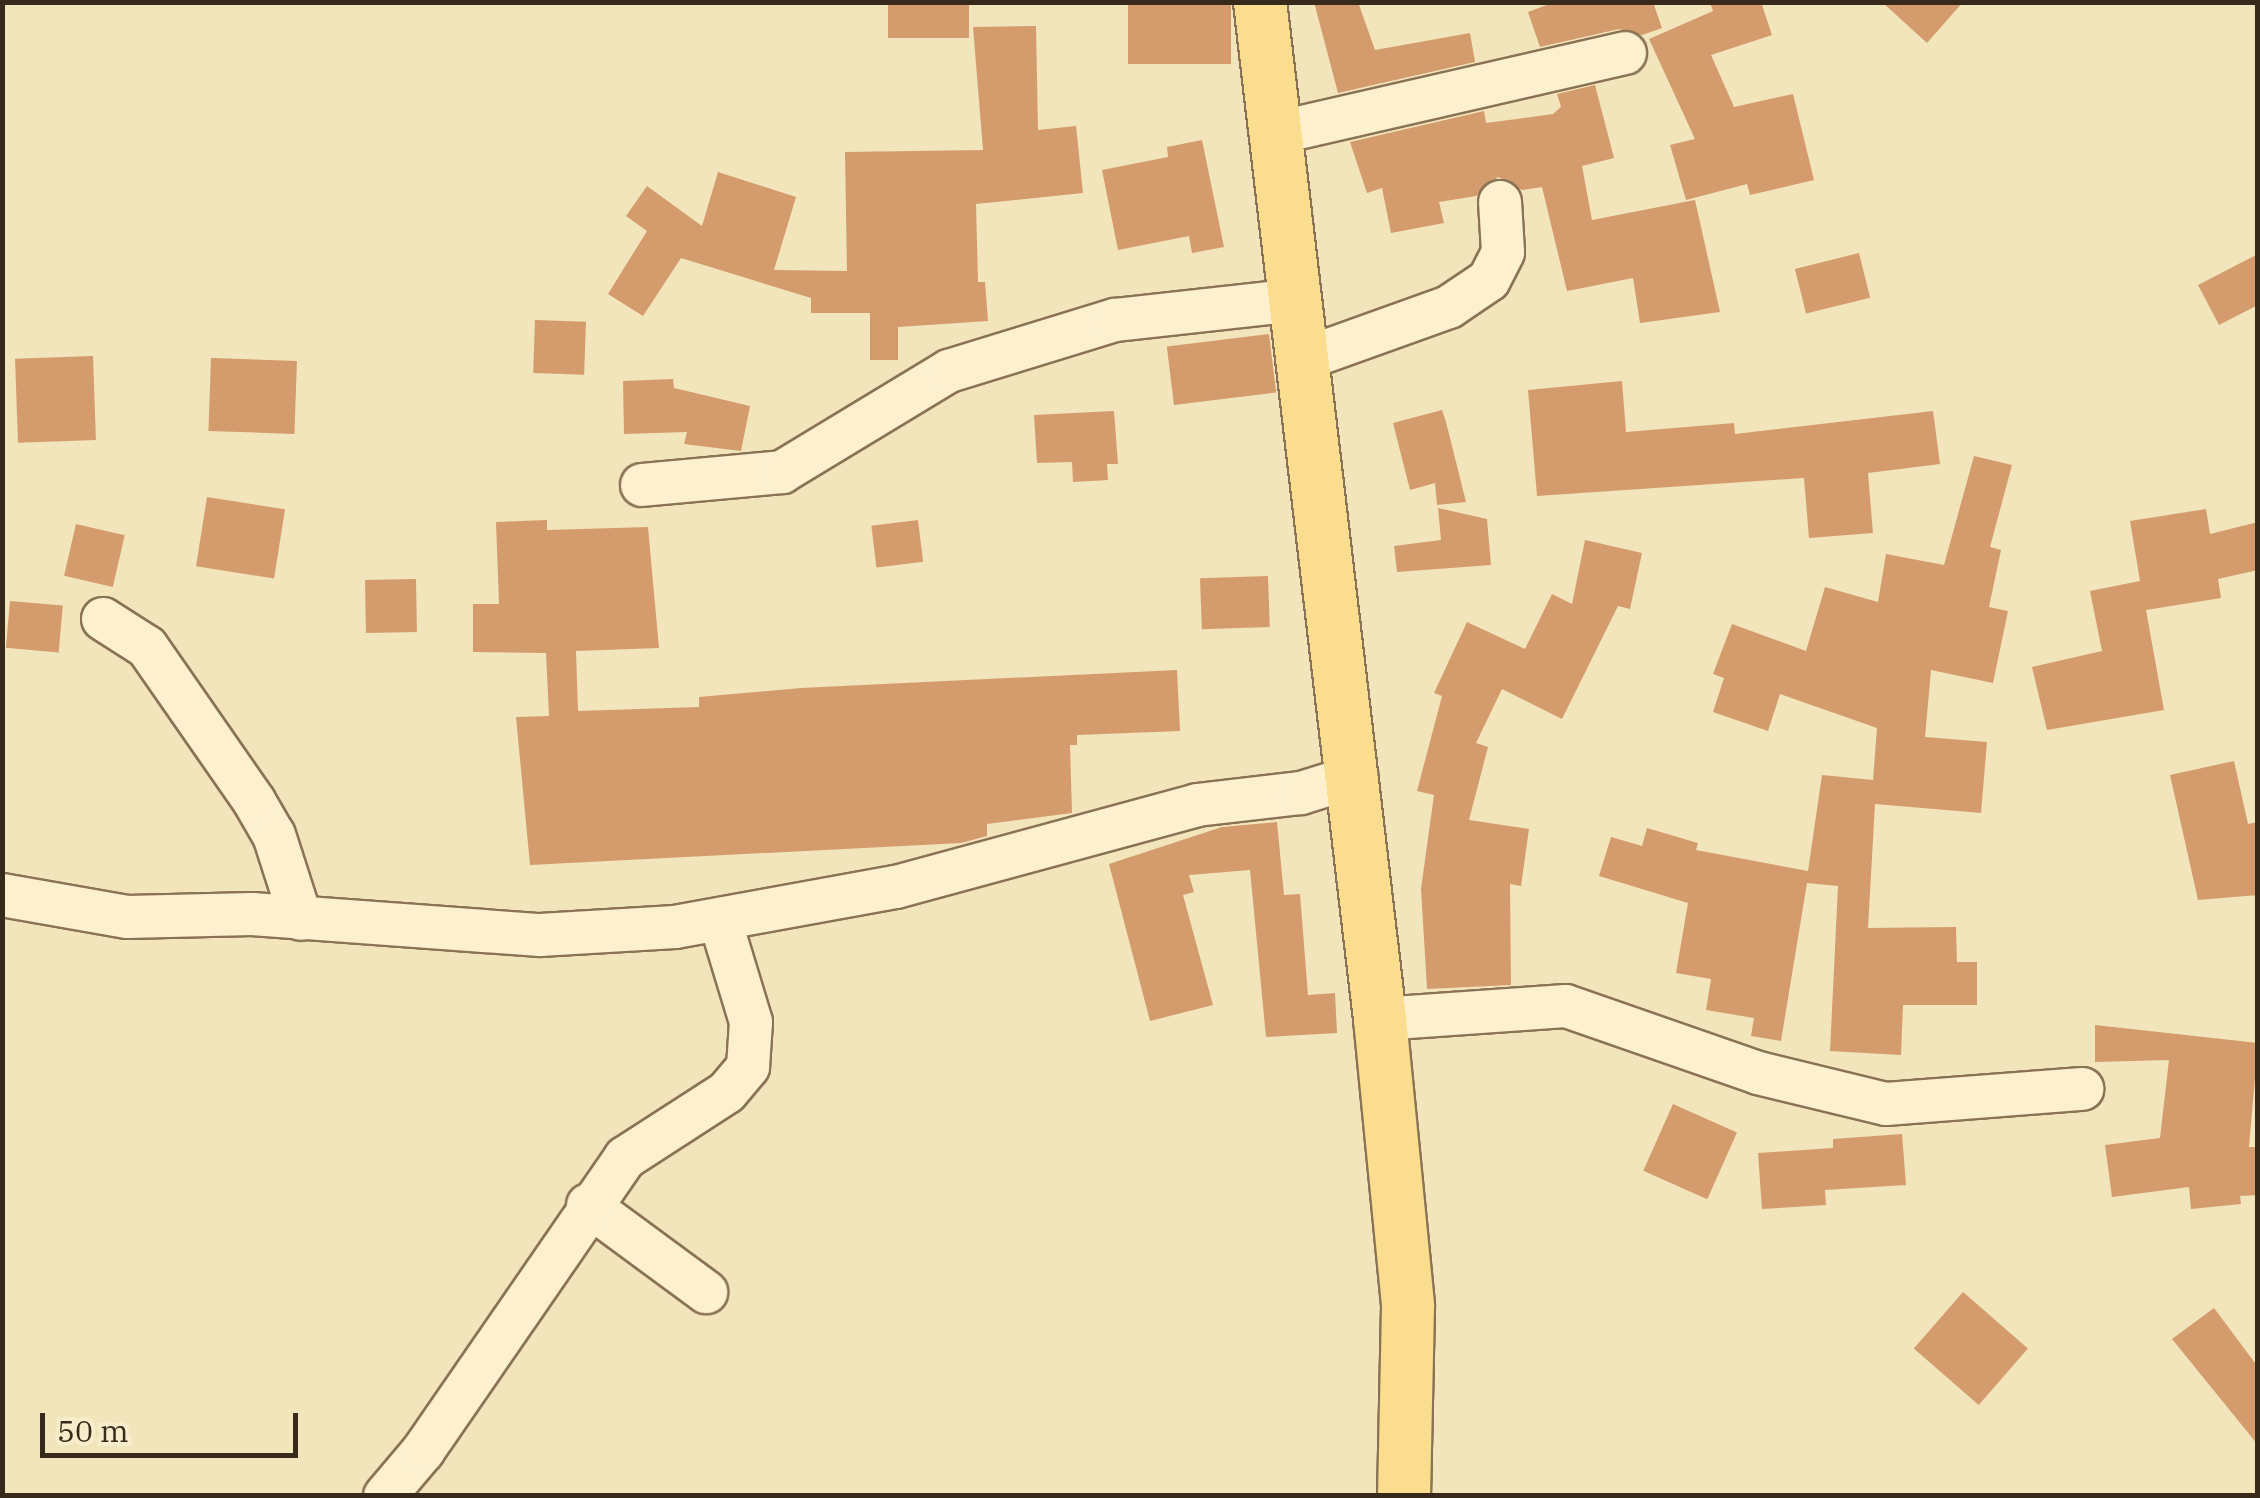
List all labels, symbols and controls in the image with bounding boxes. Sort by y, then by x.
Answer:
scale bar [45,1393,302,1455]
text: 50 m [57,1411,129,1450]

